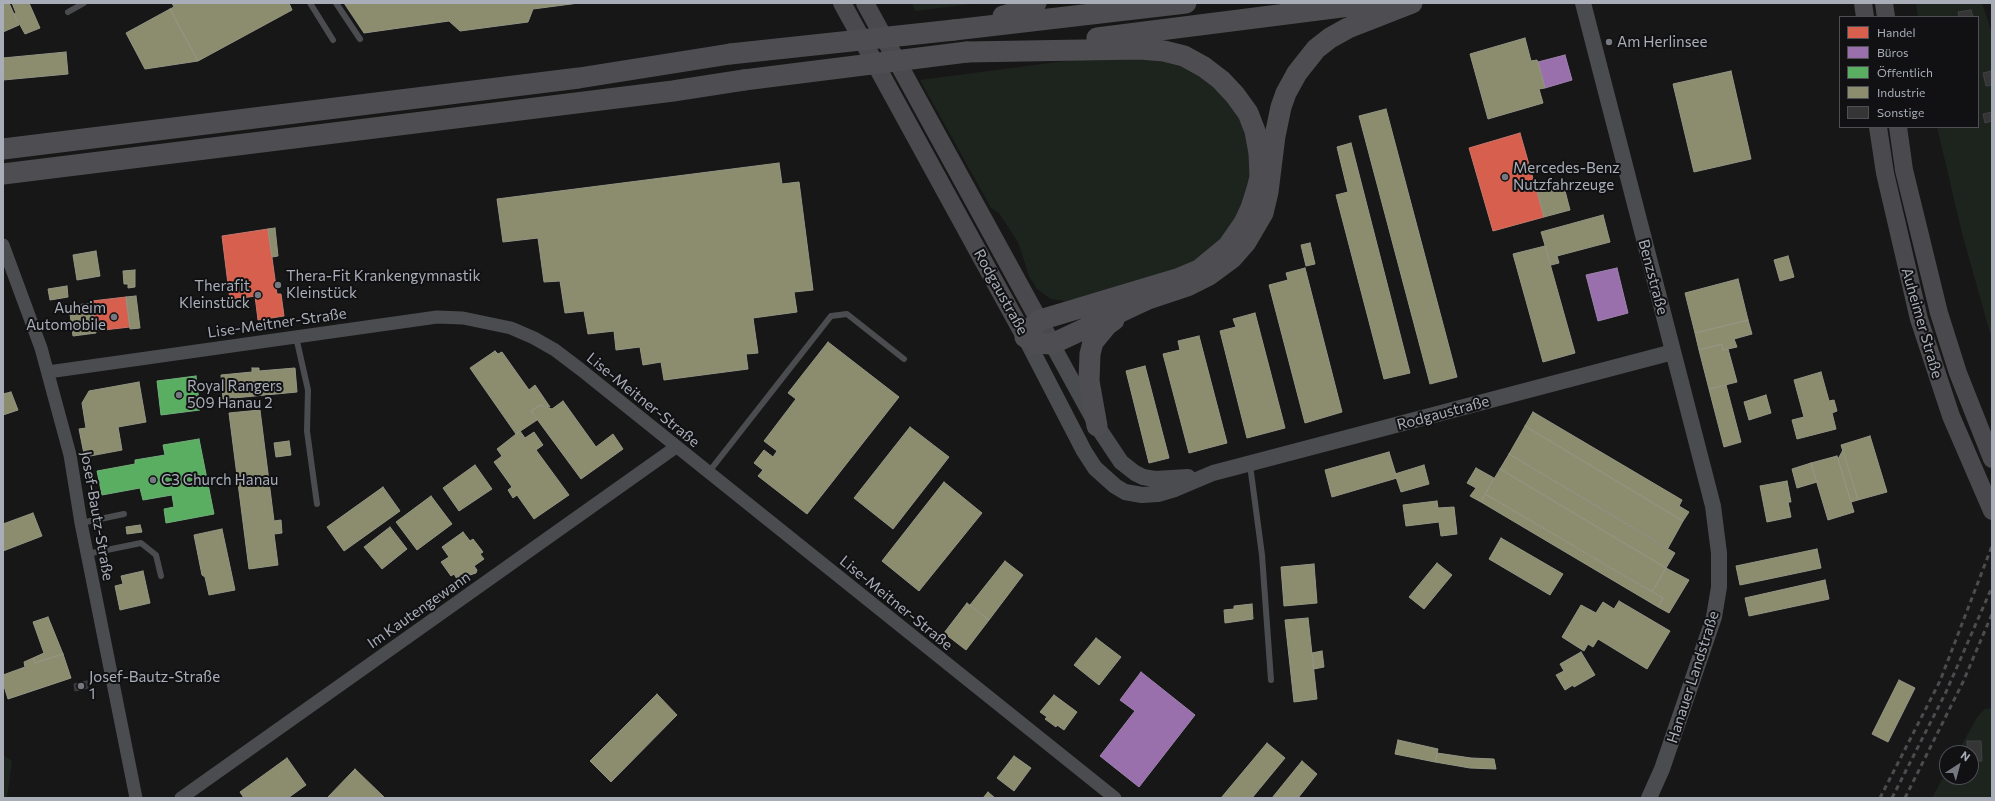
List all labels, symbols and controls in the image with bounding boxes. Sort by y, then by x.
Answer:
legend [1839,16,1979,128]
text: Handel [1877,25,1915,39]
place label: Am Herlinsee [1617,33,1707,51]
marker: Am Herlinsee [1604,37,1614,47]
text: Büros [1877,45,1909,59]
text: Öffentlich [1877,65,1933,79]
text: Industrie [1877,85,1925,99]
text: Sonstige [1877,105,1924,119]
place label: Mercedes-Benz Nutzfahrzeuge [1513,159,1620,194]
marker: Mercedes-Benz Nutzfahrzeuge [1500,172,1510,182]
street label: Benzstraße [1634,237,1672,317]
street label: Rodgaustraße [970,246,1032,338]
street label: Auheimer Straße [1898,266,1946,380]
place label: Thera-Fit Krankengymnastik Kleinstück [286,267,481,302]
place label: Therafit Kleinstück [179,277,250,312]
marker: Thera-Fit Krankengymnastik Kleinstück [273,280,283,290]
marker: Therafit Kleinstück [253,290,263,300]
place label: Auheim Automobile [26,299,106,334]
street label: Lise-Meitner-Straße [206,304,348,342]
marker: Auheim Automobile [109,312,119,322]
street label: Lise-Meitner-Straße [583,349,703,451]
place label: Royal Rangers 509 Hanau 2 [187,377,282,412]
marker: Royal Rangers 509 Hanau 2 [174,390,184,400]
street label: Rodgaustraße [1395,392,1491,434]
street label: Josef-Bautz-Straße [77,450,117,582]
place label: C3 Church Hanau [161,471,278,489]
marker: C3 Church Hanau [148,475,158,485]
street label: Lise-Meitner-Straße [836,552,956,654]
street label: Im Kautengewann [364,568,474,652]
street label: Hanauer Landstraße [1663,609,1723,745]
place label: Josef-Bautz-Straße 1 [89,668,220,703]
marker: Josef-Bautz-Straße 1 [76,681,86,691]
north arrow [1939,745,1979,785]
text: N [1959,748,1973,763]

